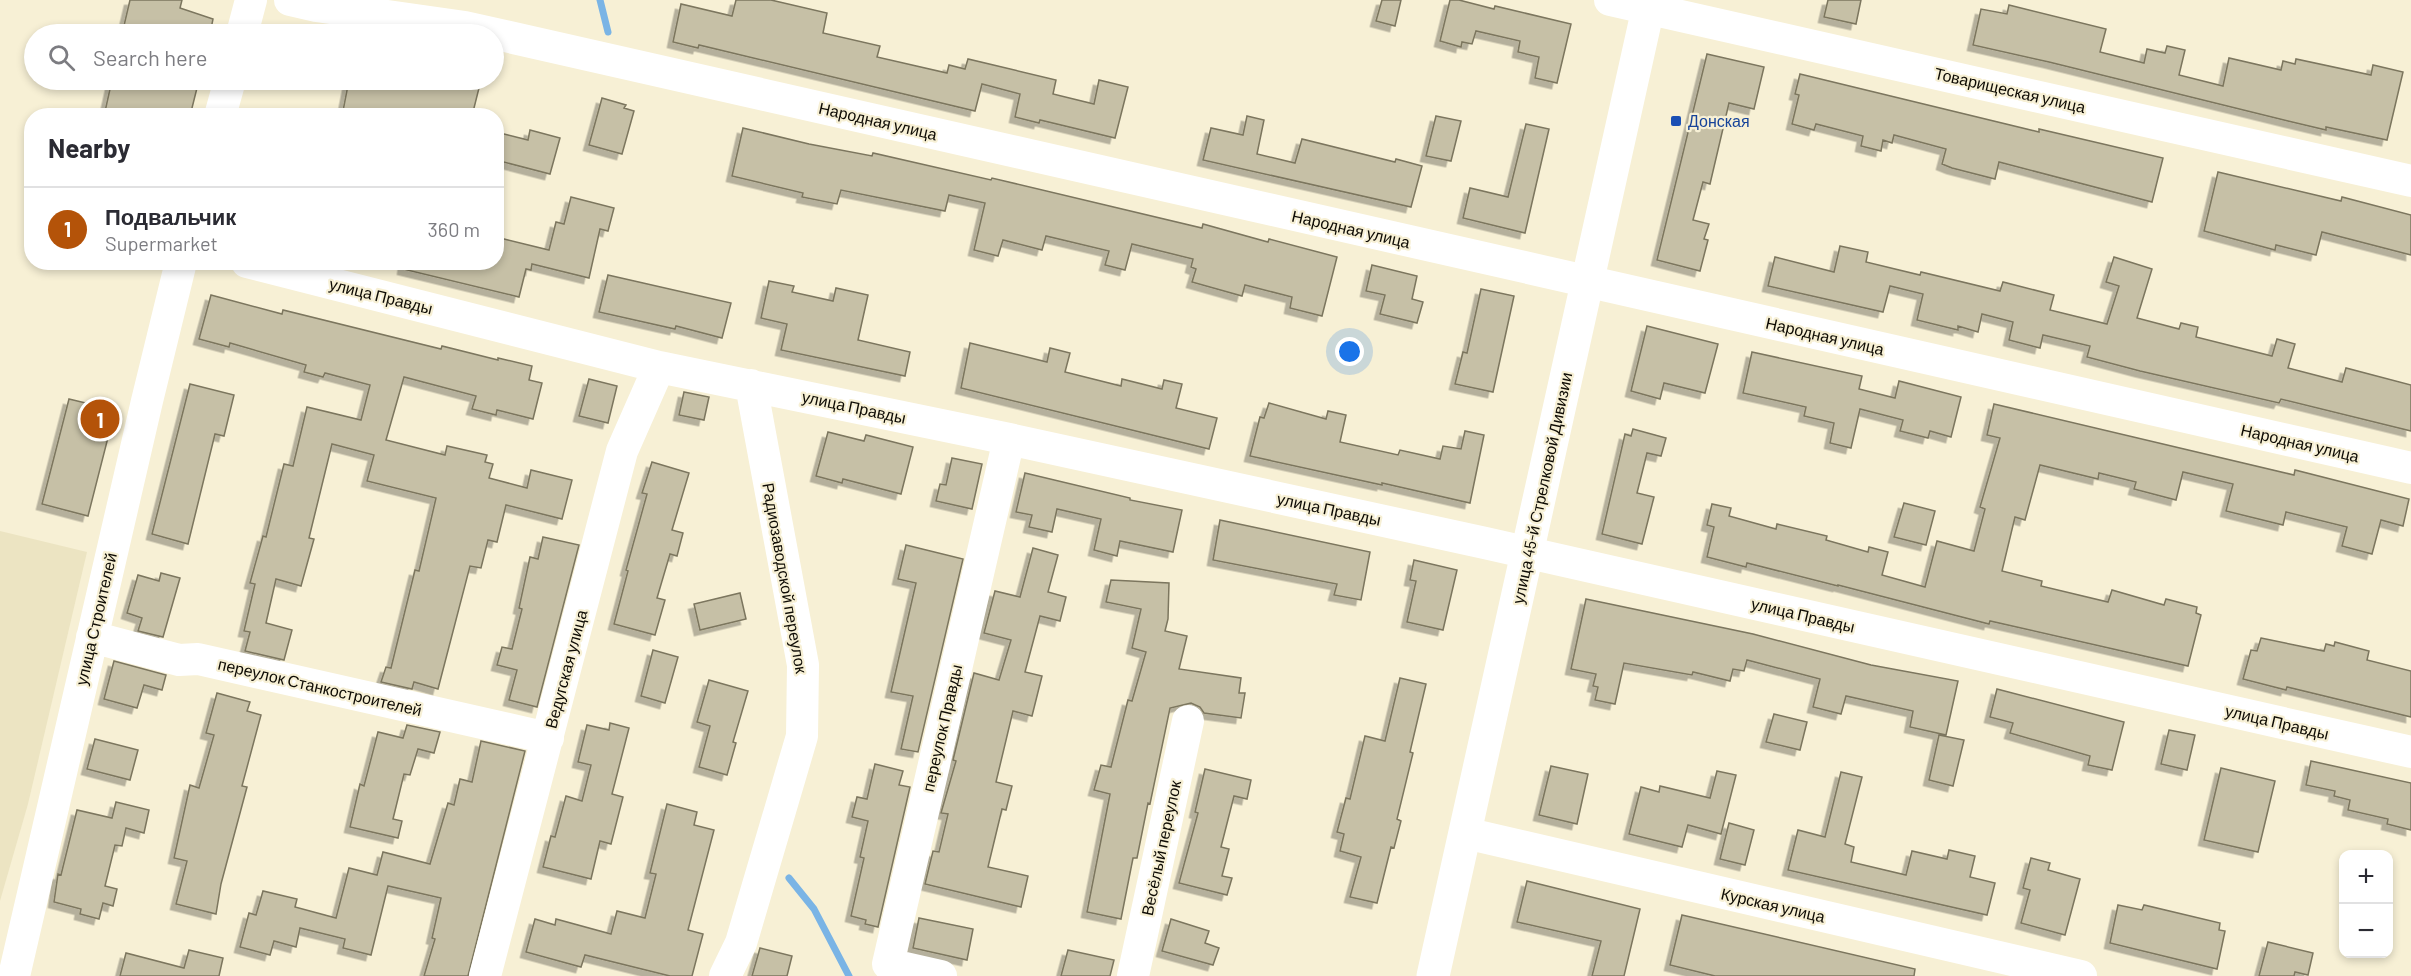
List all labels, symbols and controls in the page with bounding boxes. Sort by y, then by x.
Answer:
search box [24,24,504,90]
icon: search [45,41,78,74]
text: Search here [93,44,207,70]
street label: Товарищеская улица [1933,63,2088,116]
street label: Народная улица [817,98,939,143]
place label: Донская [1688,111,1750,130]
marker: Донская [1669,114,1683,128]
text: Nearby [48,132,130,163]
text: Подвальчик [105,203,236,229]
street label: Народная улица [1290,206,1412,251]
text: 1 [64,217,71,241]
text: 360 m [428,217,480,241]
text: Supermarket [105,231,218,255]
street label: улица Правды [328,274,435,318]
street label: Народная улица [1764,313,1886,358]
your location [1335,337,1364,366]
street label: улица 45-й Стрелковой Дивизии [1508,370,1575,605]
street label: улица Правды [800,386,908,427]
pin: 1 [80,396,120,442]
street label: Народная улица [2239,420,2361,465]
street label: Радиозаводской переулок [759,481,812,676]
street label: улица Правды [1275,488,1383,529]
street label: улица Строителей [71,551,120,687]
street label: улица Правды [1750,593,1857,636]
street label: Ведугская улица [541,607,591,730]
street label: переулок Станкостроителей [216,654,424,719]
street label: переулок Правды [918,662,965,793]
street label: улица Правды [2224,700,2331,743]
street label: Весёлый переулок [1137,778,1184,917]
map controls [2339,850,2393,958]
button: + [2339,850,2393,904]
street label: Курская улица [1719,883,1827,926]
button: − [2339,904,2393,958]

